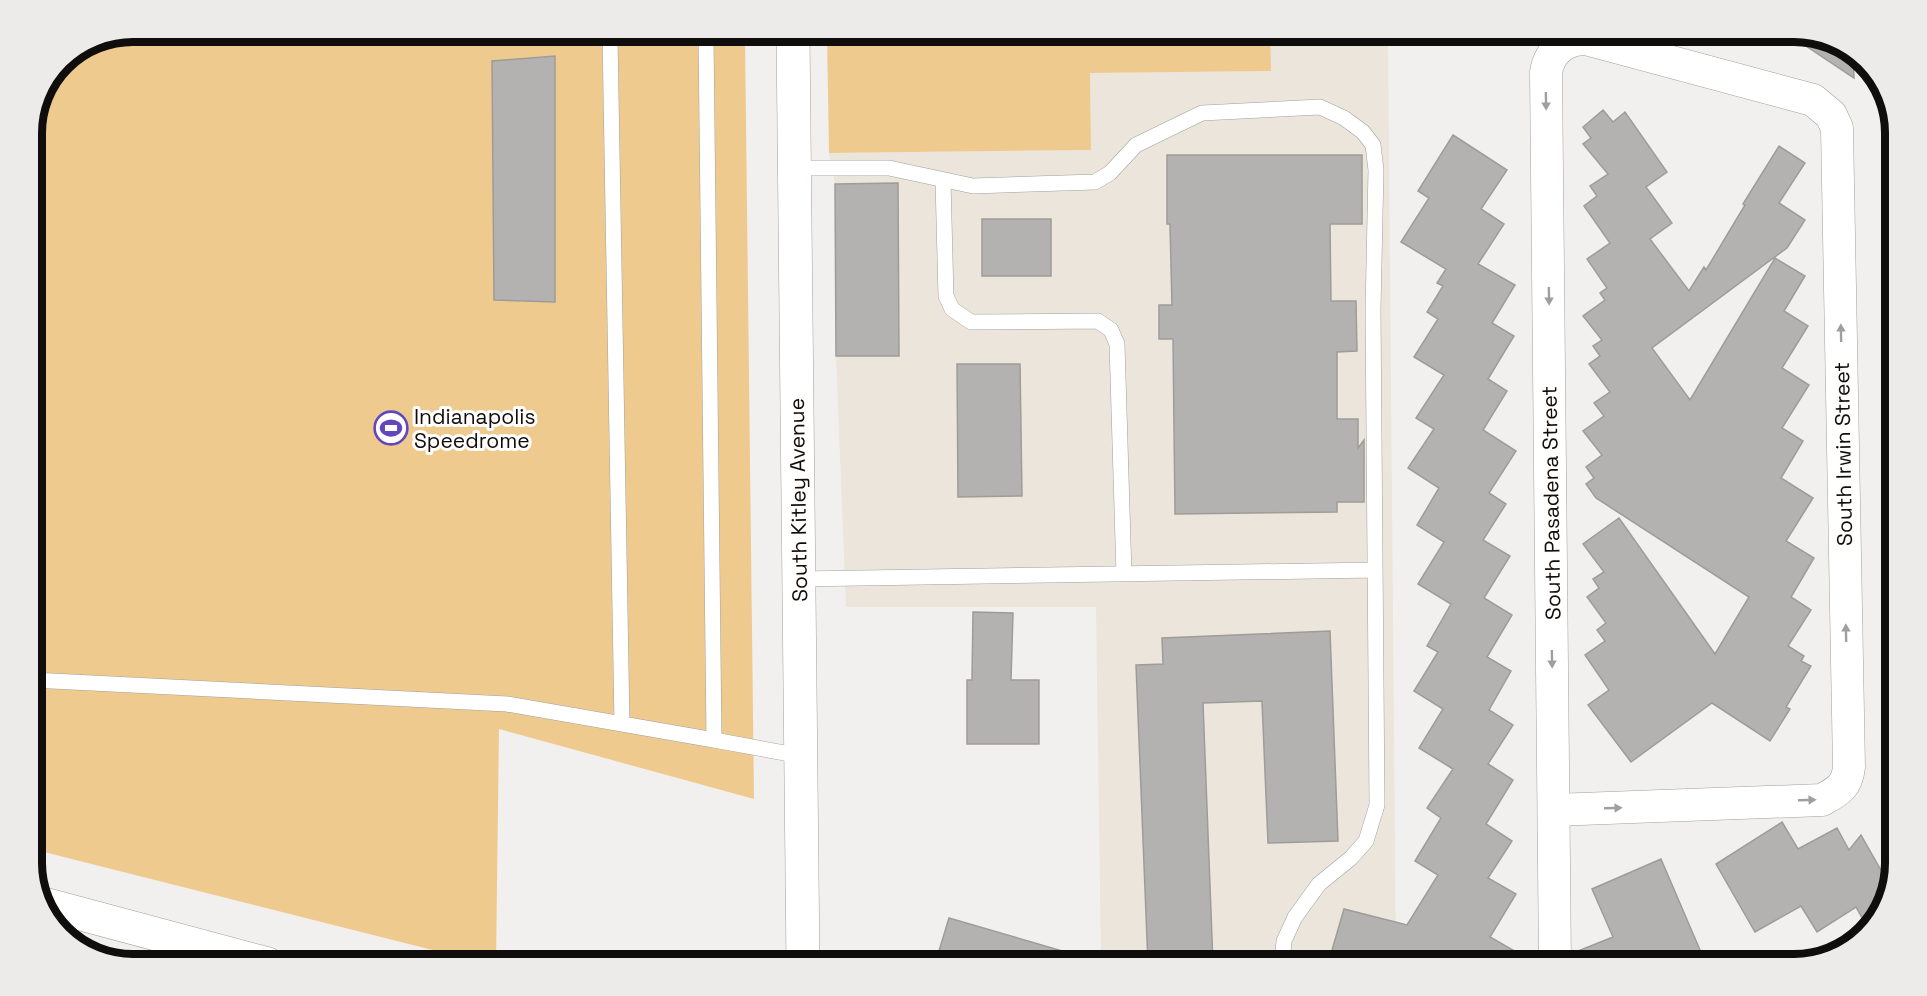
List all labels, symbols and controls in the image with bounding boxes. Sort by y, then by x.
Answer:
one-way arrow [1542,91,1551,110]
one-way arrow [1544,286,1553,305]
one-way arrow [1836,323,1846,342]
street label: South Irwin Street [1828,362,1858,546]
street label: South Pasadena Street [1535,386,1567,620]
street label: South Kitley Avenue [783,398,813,602]
place label: Indianapolis Speedrome [414,403,536,454]
sports icon: Indianapolis Speedrome [373,410,409,446]
one-way arrow [1841,623,1851,642]
one-way arrow [1548,649,1557,668]
one-way arrow [1798,796,1817,805]
one-way arrow [1603,803,1622,812]

